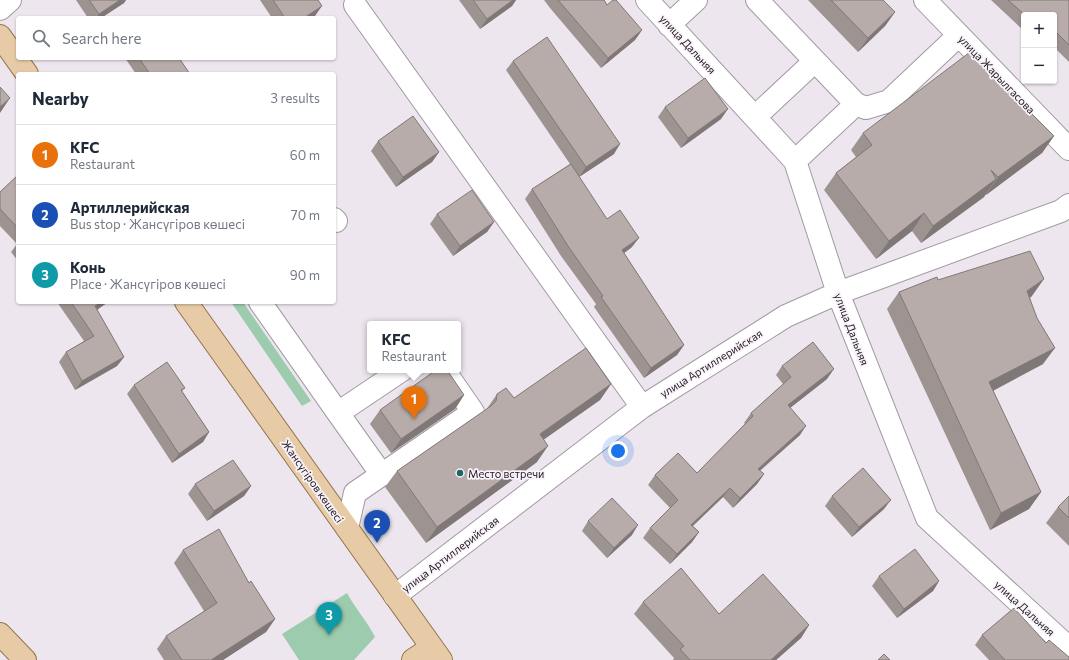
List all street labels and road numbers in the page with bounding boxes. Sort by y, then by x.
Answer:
street label: улица Дальняя [657,12,719,76]
street label: улица Жарылгасова [956,32,1038,116]
street label: улица Дальняя [832,291,872,367]
street label: улица Артиллерийская [658,326,764,400]
street label: Жансүгіров көшесі [279,437,347,525]
street label: улица Артиллерийская [399,513,501,595]
street label: улица Дальняя [992,578,1058,638]

